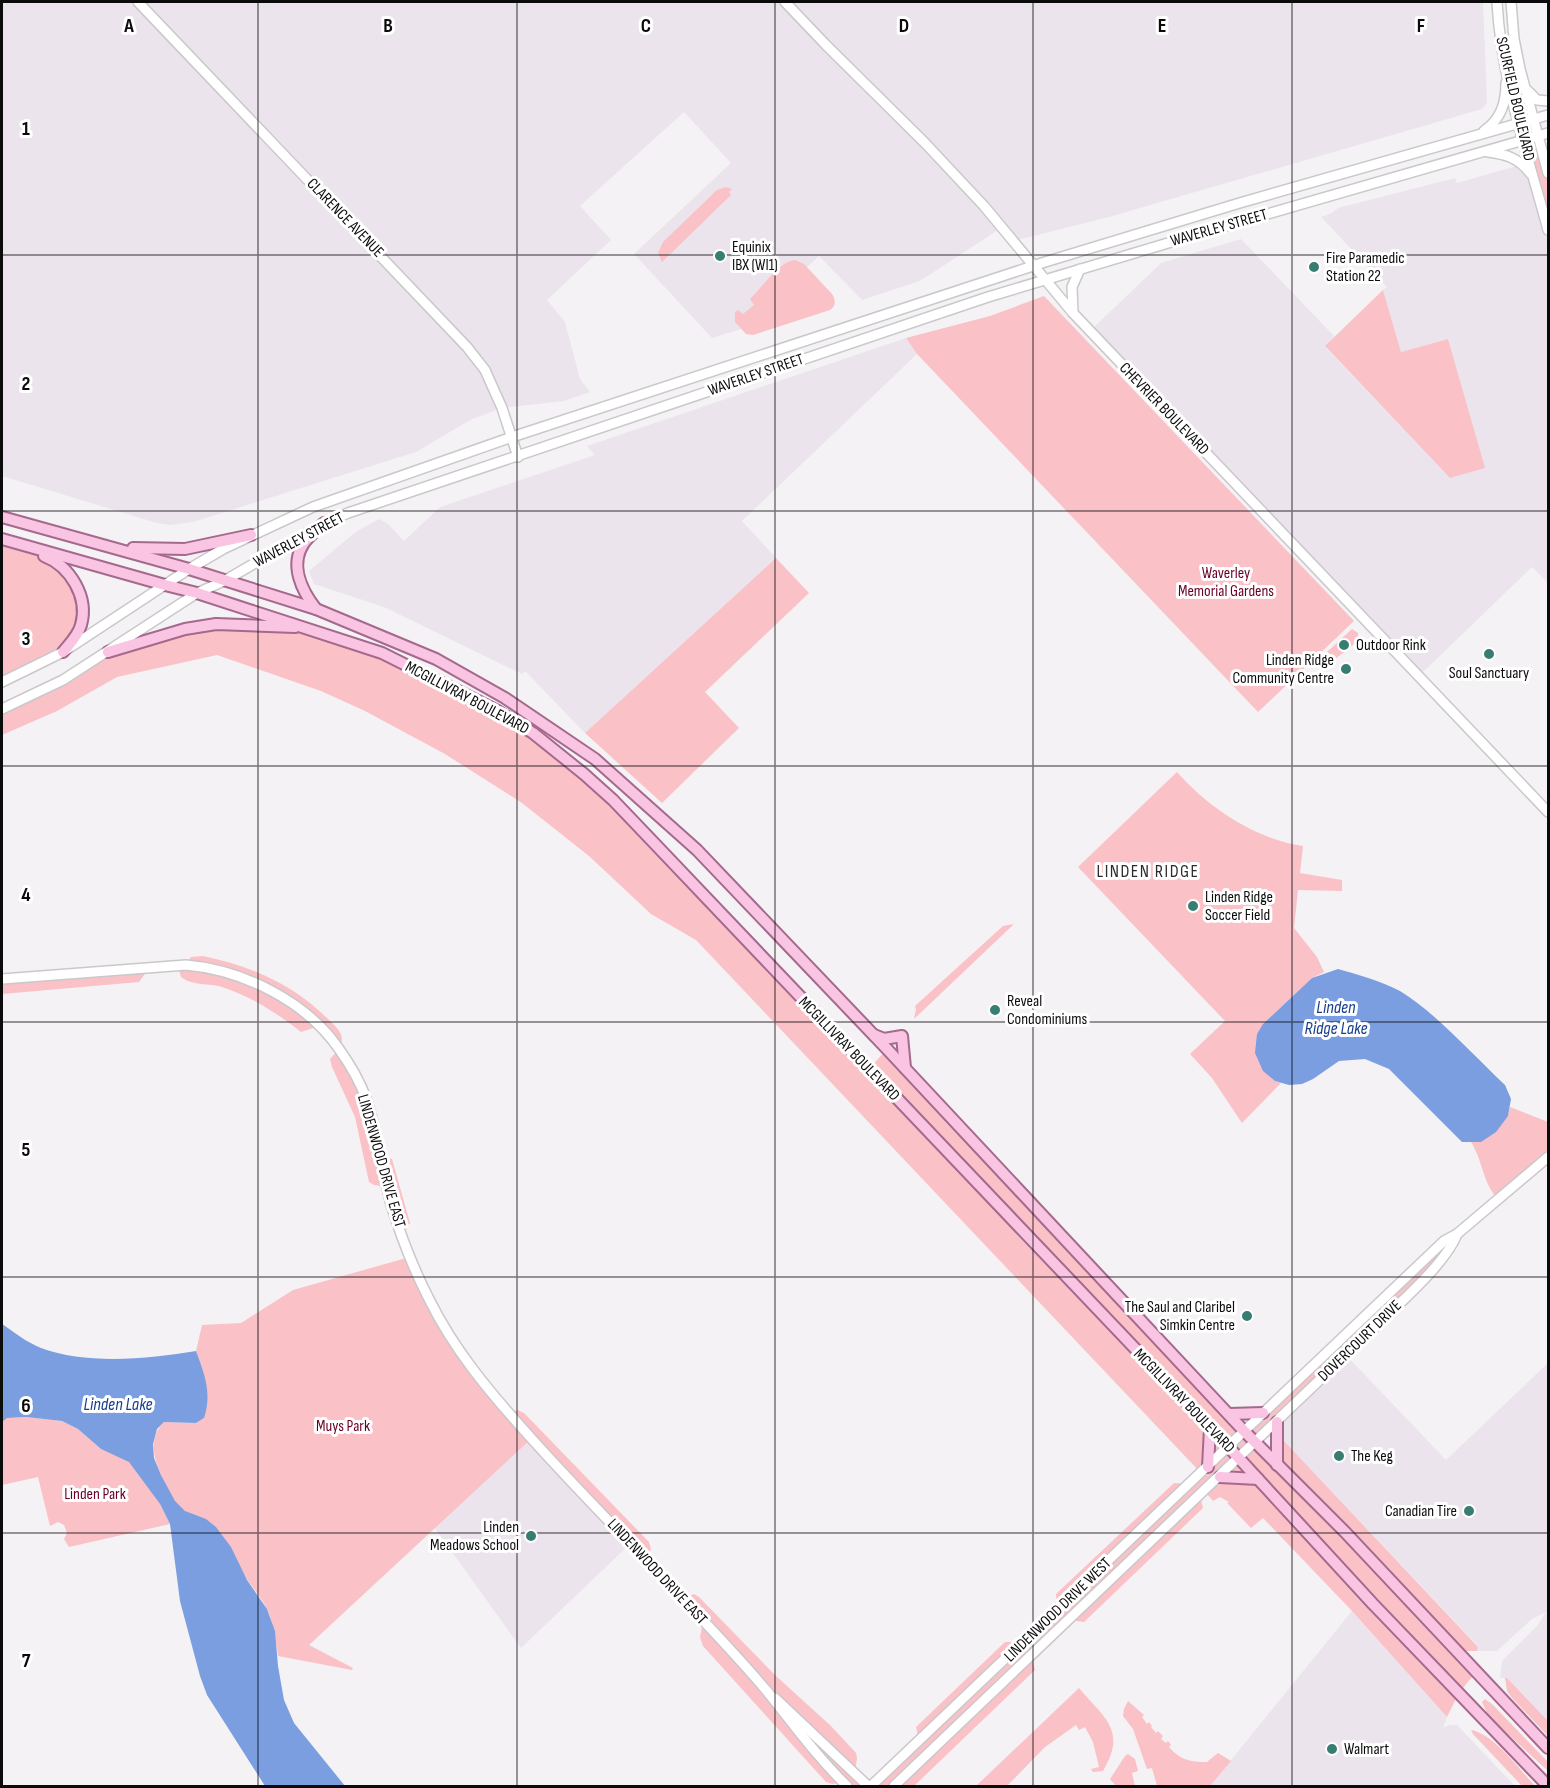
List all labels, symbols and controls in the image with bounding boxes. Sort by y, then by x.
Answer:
text: A [123,14,134,38]
text: B [383,14,393,38]
text: C [641,14,651,38]
text: D [899,14,909,38]
text: E [1158,14,1166,38]
text: F [1417,14,1425,38]
street label: SCURFIELD BOULEVARD [1491,35,1539,163]
text: 1 [22,117,30,141]
street label: CLARENCE AVENUE [303,175,387,261]
street label: WAVERLEY STREET [1168,205,1270,251]
place label: Equinix IBX (WI1) [732,238,778,275]
marker: Equinix IBX (WI1) [713,249,727,263]
place label: Fire Paramedic Station 22 [1326,249,1405,286]
marker: Fire Paramedic Station 22 [1307,260,1321,274]
street label: WAVERLEY STREET [706,350,807,400]
street label: CHEVRIER BOULEVARD [1115,359,1213,459]
text: 2 [22,372,30,396]
street label: WAVERLEY STREET [251,508,348,572]
park label: Waverley Memorial Gardens [1178,564,1274,601]
text: 3 [22,627,31,651]
place label: Outdoor Rink [1356,636,1426,655]
marker: Outdoor Rink [1337,638,1351,652]
marker: Soul Sanctuary [1482,647,1496,661]
place label: Linden Ridge Community Centre [1232,651,1334,688]
street label: MCGILLIVRAY BOULEVARD [402,657,532,739]
marker: Linden Ridge Community Centre [1339,662,1353,676]
place label: Soul Sanctuary [1449,664,1529,683]
district label: LINDEN RIDGE [1096,861,1200,882]
text: 4 [21,883,31,907]
place label: Linden Ridge Soccer Field [1205,888,1273,925]
marker: Linden Ridge Soccer Field [1186,899,1200,913]
place label: Reveal Condominiums [1007,992,1087,1029]
street label: MCGILLIVRAY BOULEVARD [794,993,904,1105]
water label: Linden Ridge Lake [1305,997,1368,1039]
marker: Reveal Condominiums [988,1003,1002,1017]
street label: LINDENWOOD DRIVE EAST [353,1092,409,1230]
text: 5 [22,1138,31,1162]
street label: DOVERCOURT DRIVE [1314,1296,1406,1386]
place label: The Saul and Claribel Simkin Centre [1125,1298,1235,1335]
marker: The Saul and Claribel Simkin Centre [1240,1309,1254,1323]
street label: MCGILLIVRAY BOULEVARD [1129,1345,1239,1457]
text: 6 [21,1394,31,1418]
water label: Linden Lake [83,1394,153,1415]
park label: Muys Park [316,1417,370,1436]
place label: The Keg [1351,1447,1393,1466]
marker: The Keg [1332,1449,1346,1463]
park label: Linden Park [64,1485,126,1504]
place label: Canadian Tire [1385,1502,1457,1521]
marker: Canadian Tire [1462,1504,1476,1518]
street label: LINDENWOOD DRIVE EAST [603,1515,711,1629]
place label: Linden Meadows School [430,1518,519,1555]
marker: Linden Meadows School [524,1529,538,1543]
street label: LINDENWOOD DRIVE WEST [1000,1554,1116,1666]
text: 7 [22,1649,31,1673]
place label: Walmart [1344,1740,1389,1759]
marker: Walmart [1325,1742,1339,1756]

